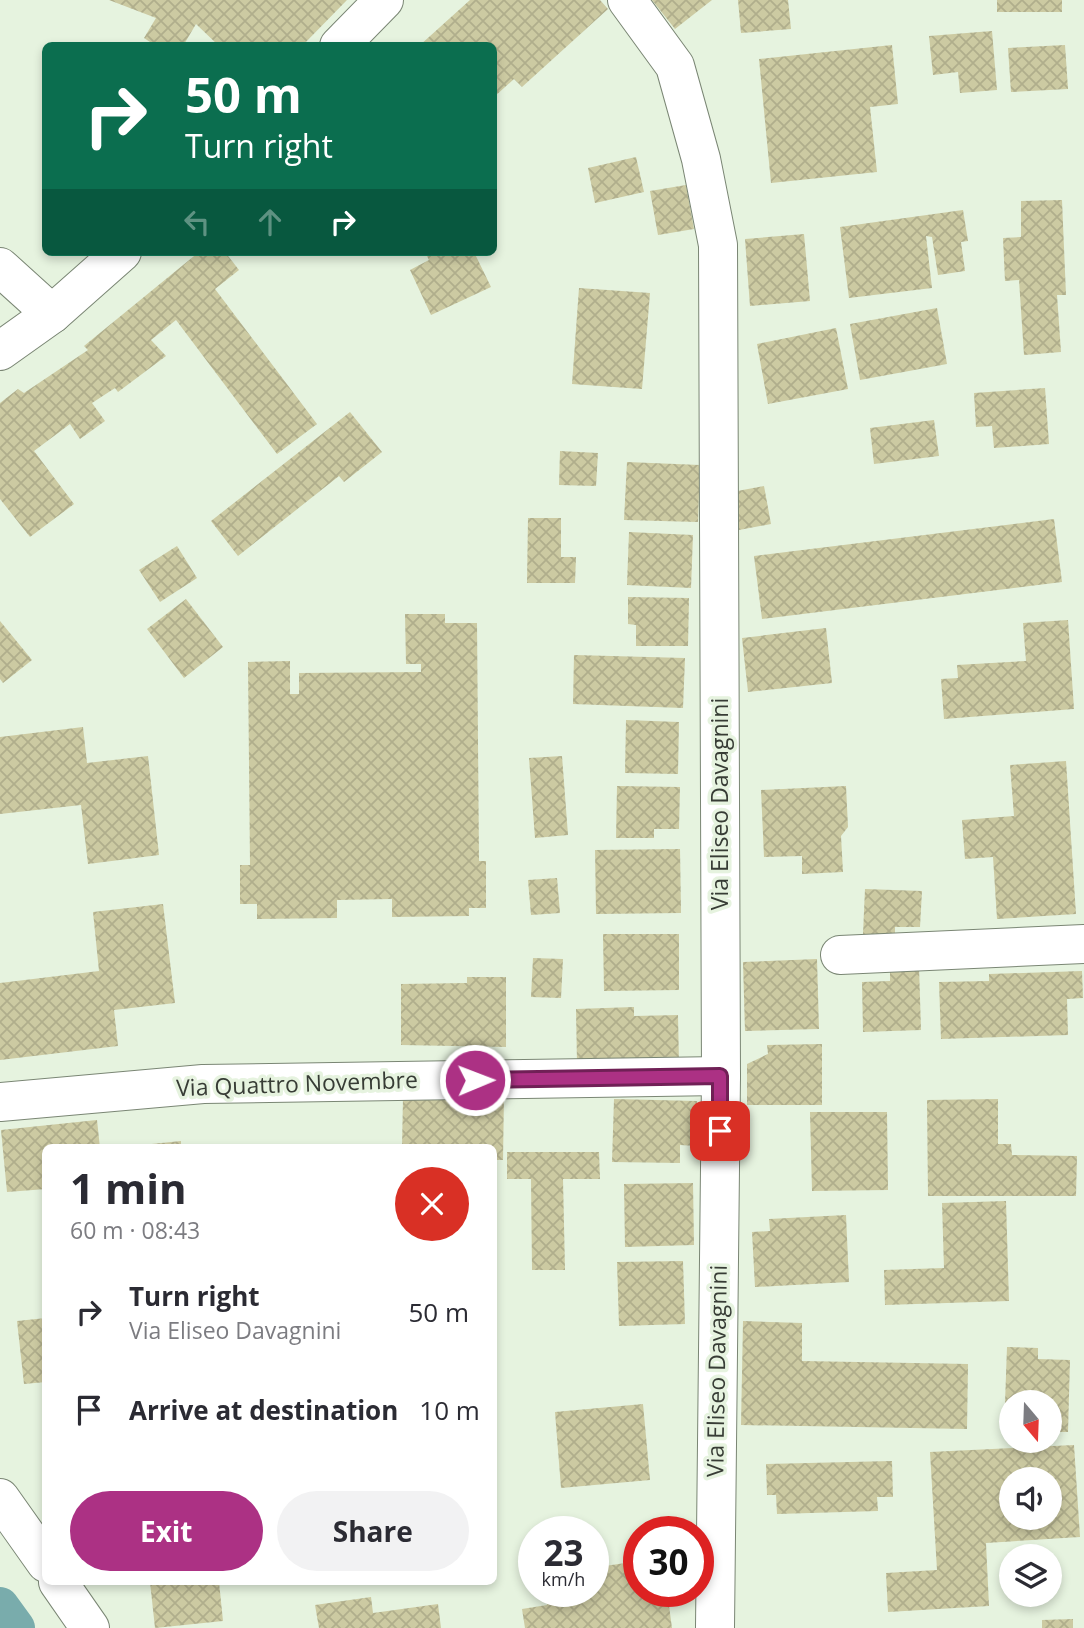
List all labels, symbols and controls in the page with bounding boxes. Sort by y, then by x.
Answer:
text: 50 m [185,61,302,127]
icon: right [70,70,161,161]
text: Turn right [185,124,333,167]
icon: left [178,203,216,241]
icon: ahead [251,203,289,241]
icon: right [324,203,362,241]
street label: Via Eliseo Davagnini [703,698,735,910]
position arrow [438,1043,512,1117]
street label: Via Quattro Novembre [176,1063,418,1103]
pin [690,1101,750,1161]
icon: arrive [701,1112,739,1150]
text: 1 min [70,1159,187,1216]
button: close [395,1167,469,1241]
text: 60 m · 08:43 [70,1214,200,1246]
street label: Via Eliseo Davagnini [698,1265,734,1477]
text: Turn right [129,1278,260,1314]
icon: right [70,1293,108,1331]
text: 50 m [408,1294,469,1330]
text: Via Eliseo Davagnini [129,1314,341,1346]
north arrow [999,1390,1062,1452]
map controls [999,1390,1062,1607]
icon: arrive [70,1391,108,1429]
text: Arrive at destination [129,1392,398,1428]
text: 10 m [419,1392,480,1428]
button: sound [999,1467,1062,1530]
button: Exit [70,1491,263,1571]
button: Share [277,1491,469,1571]
speed limit sign: 30 [623,1516,714,1607]
text: 23 [543,1529,584,1576]
button: layers [999,1544,1062,1607]
text: km/h [542,1567,585,1591]

